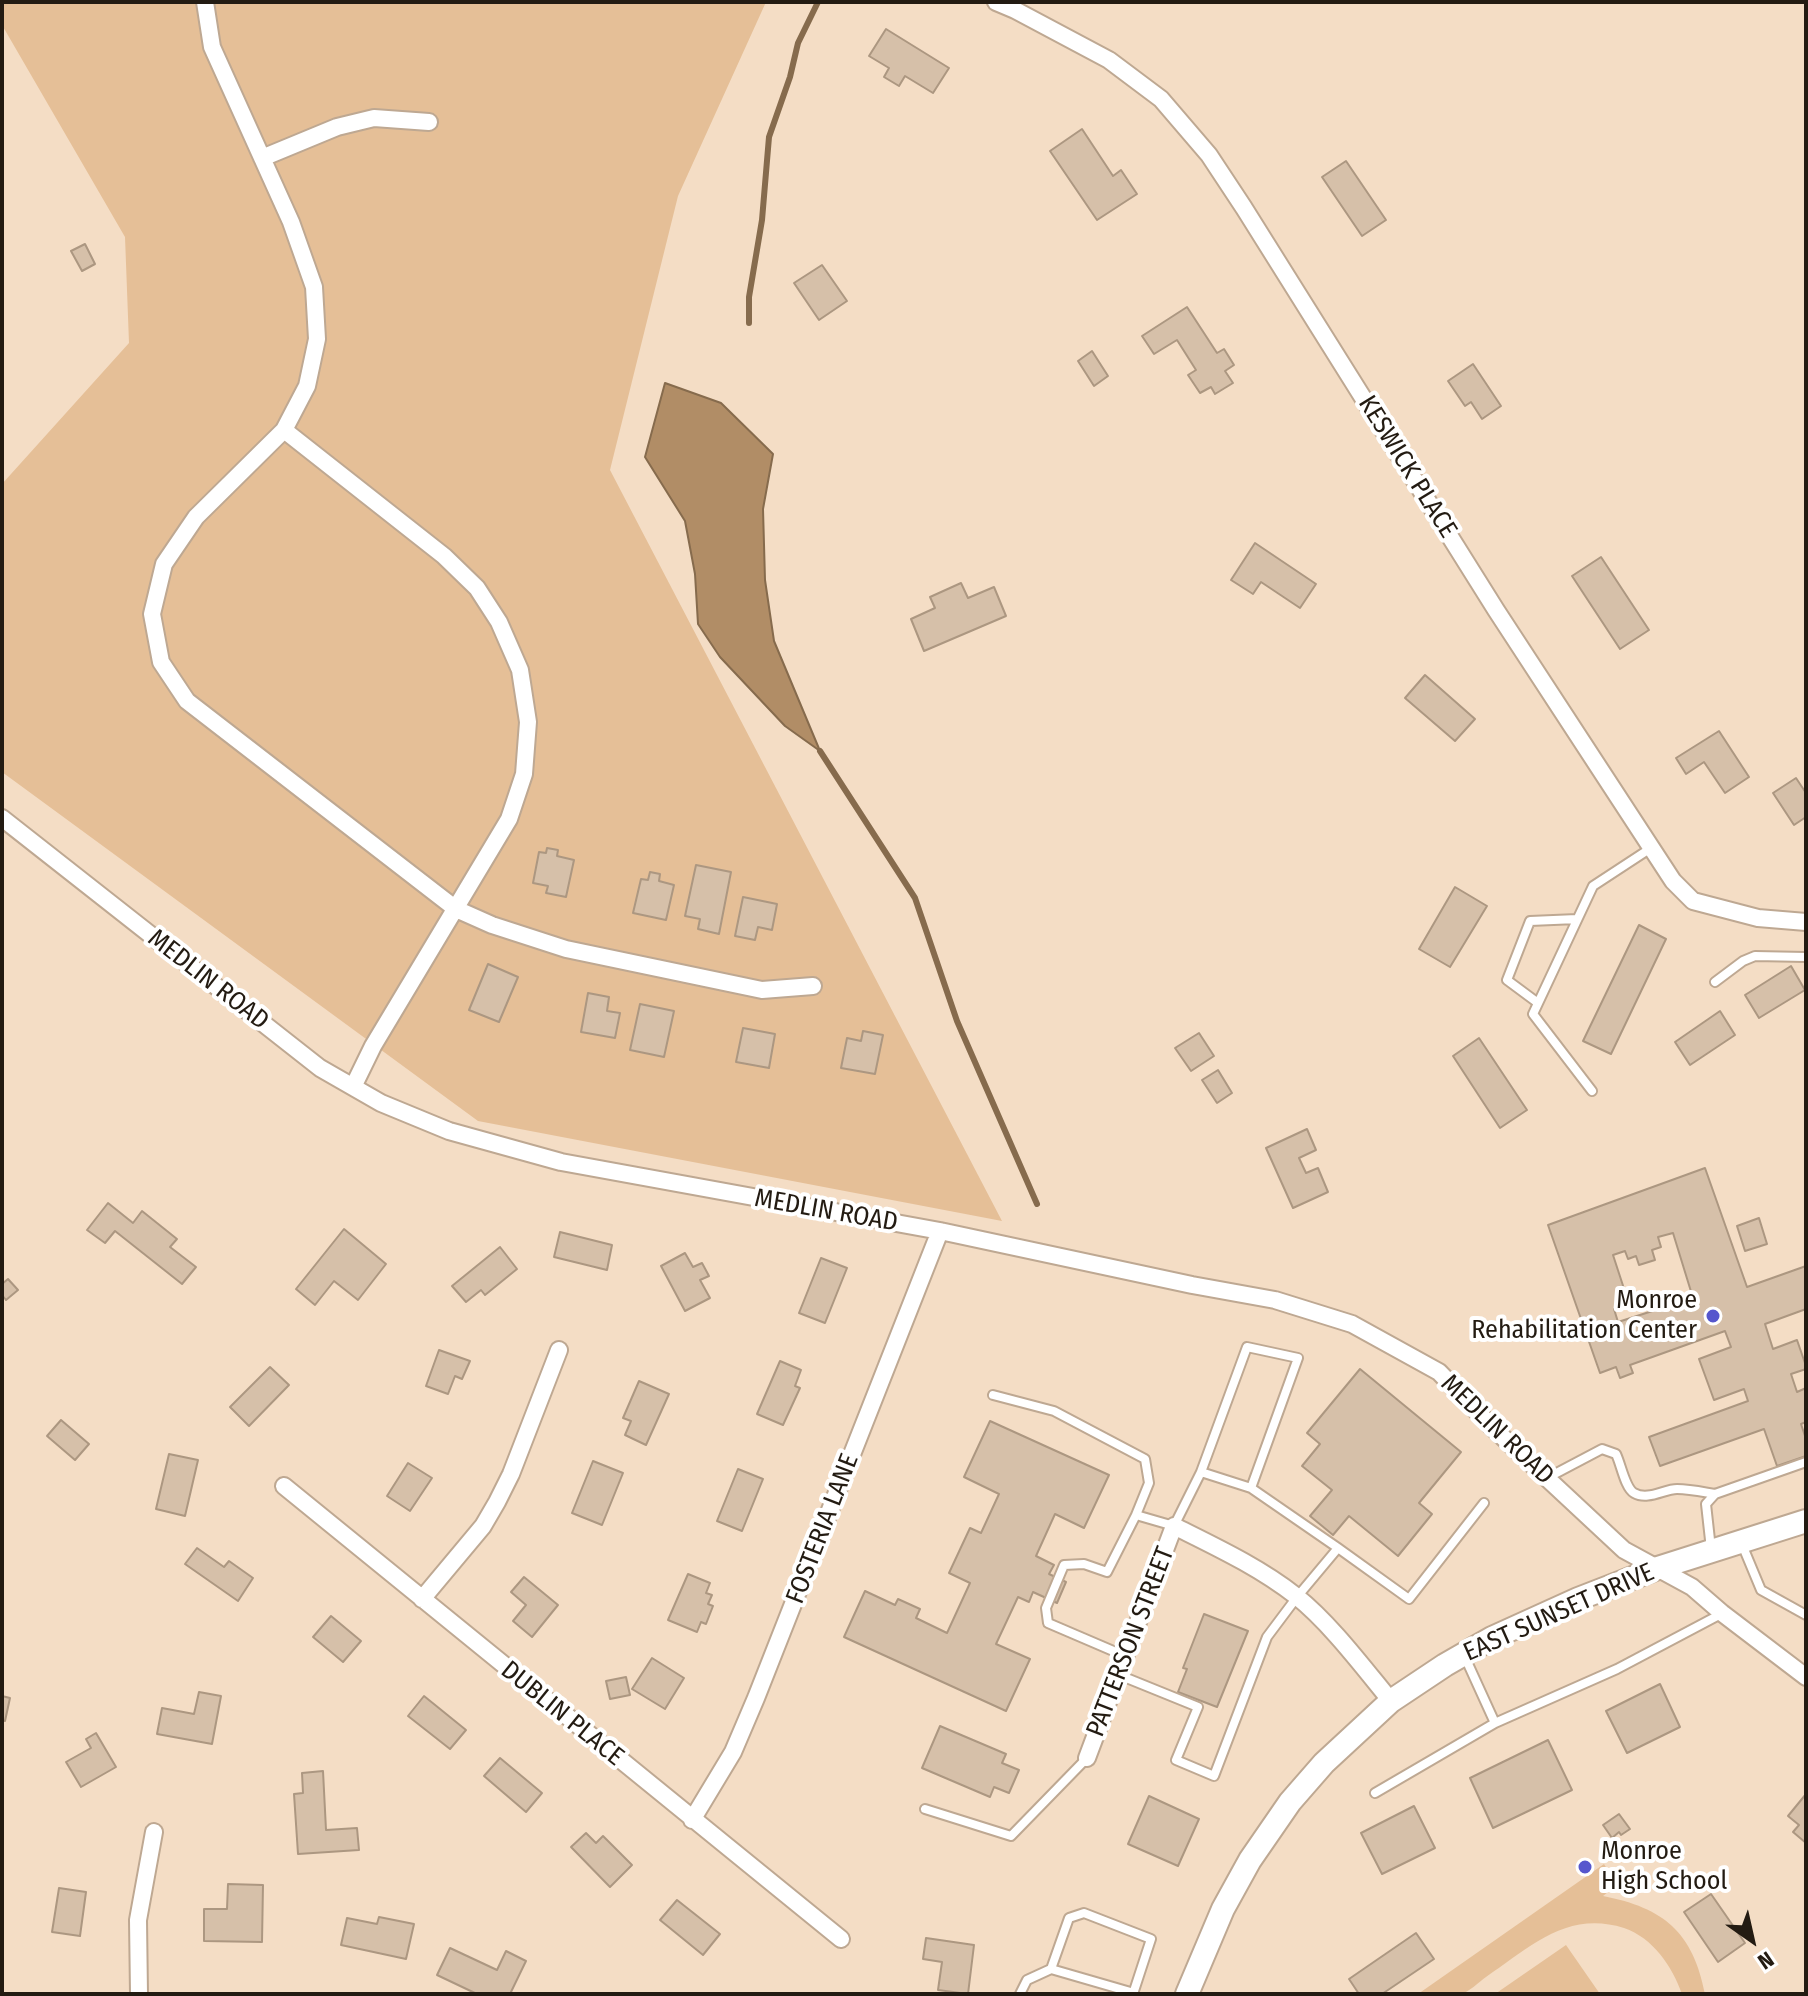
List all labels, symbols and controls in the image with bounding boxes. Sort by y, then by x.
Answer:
street label: KESWICK PLACE [1351,390,1463,544]
street label: MEDLIN ROAD [141,923,275,1037]
street label: MEDLIN ROAD [752,1183,900,1239]
place label: Monroe Rehabilitation Center [1471,1285,1697,1346]
marker: Monroe Rehabilitation Center [1704,1307,1722,1325]
street label: MEDLIN ROAD [1434,1368,1560,1492]
street label: FOSTERIA LANE [780,1450,866,1608]
street label: PATTERSON STREET [1080,1543,1182,1741]
street label: EAST SUNSET DRIVE [1459,1557,1659,1669]
street label: DUBLIN PLACE [494,1655,630,1773]
place label: Monroe High School [1601,1836,1727,1898]
marker: Monroe High School [1576,1858,1594,1876]
north arrow [1712,1900,1792,1980]
text: N [1753,1945,1779,1975]

